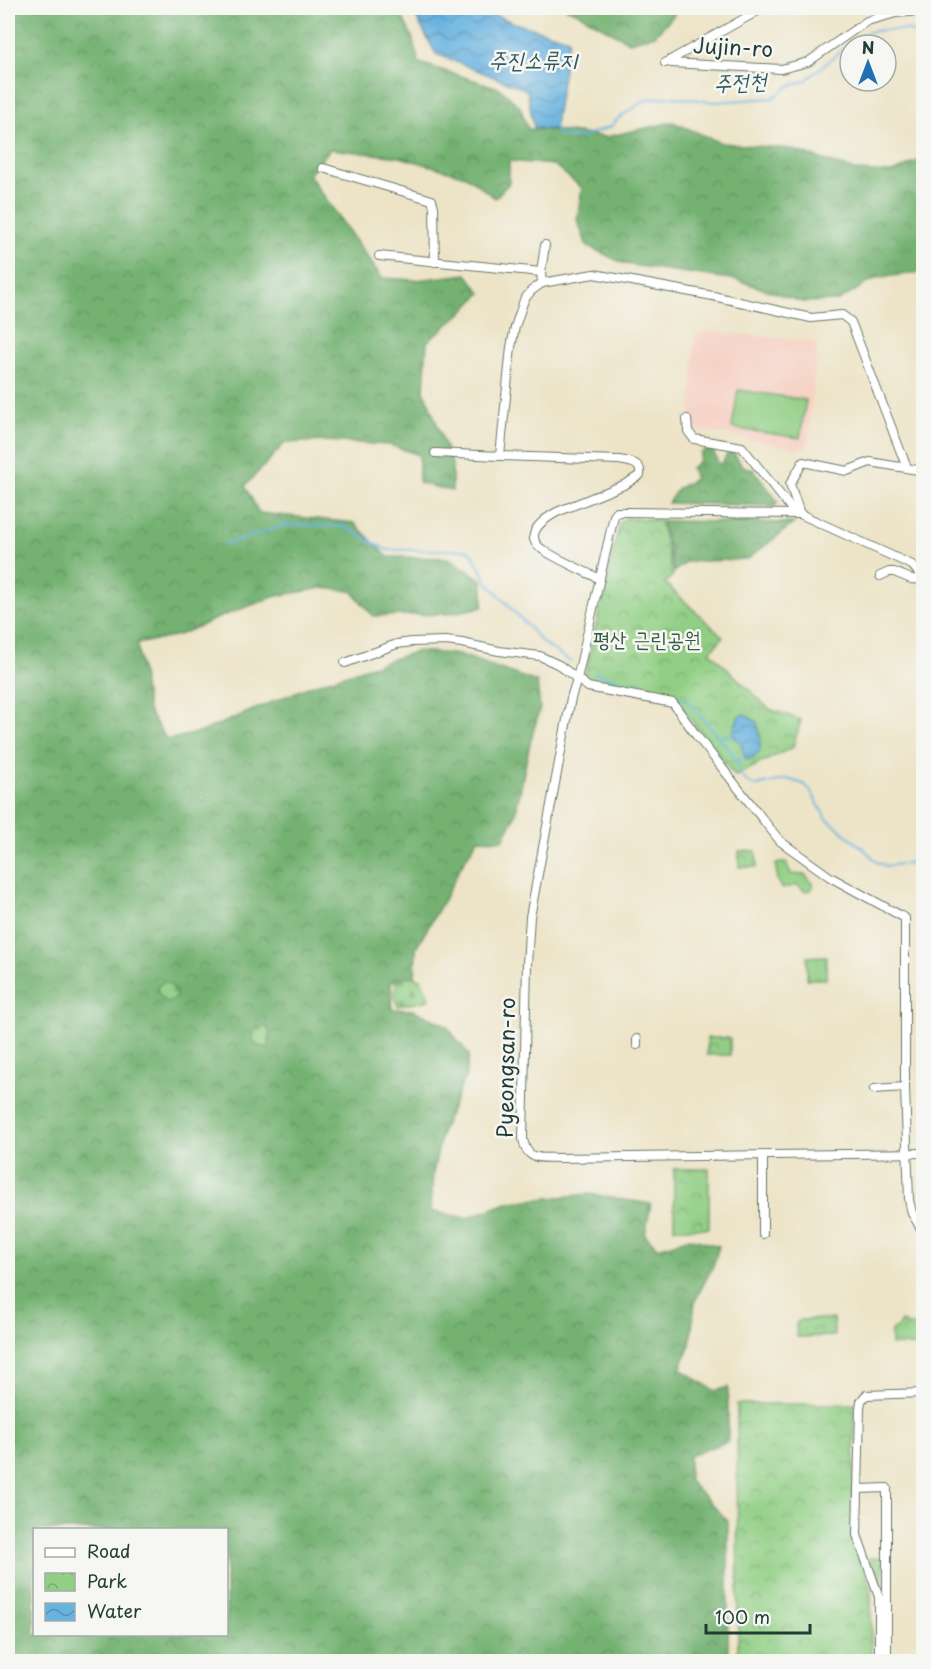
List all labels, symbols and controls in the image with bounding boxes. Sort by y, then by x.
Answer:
street label: Jujin-ro [692,28,774,64]
north arrow [838,33,898,93]
text: N [862,35,874,59]
water label: 주진소류지 [489,42,580,75]
water label: 주전천 [713,63,770,98]
park label: 평산 근린공원 [593,622,701,654]
street label: Pyeongsan-ro [488,997,522,1139]
legend [33,1528,228,1636]
text: Road [87,1537,131,1564]
text: Park [87,1567,127,1594]
text: Water [87,1597,142,1624]
scale bar [706,1597,810,1635]
text: 100 m [715,1603,770,1630]

